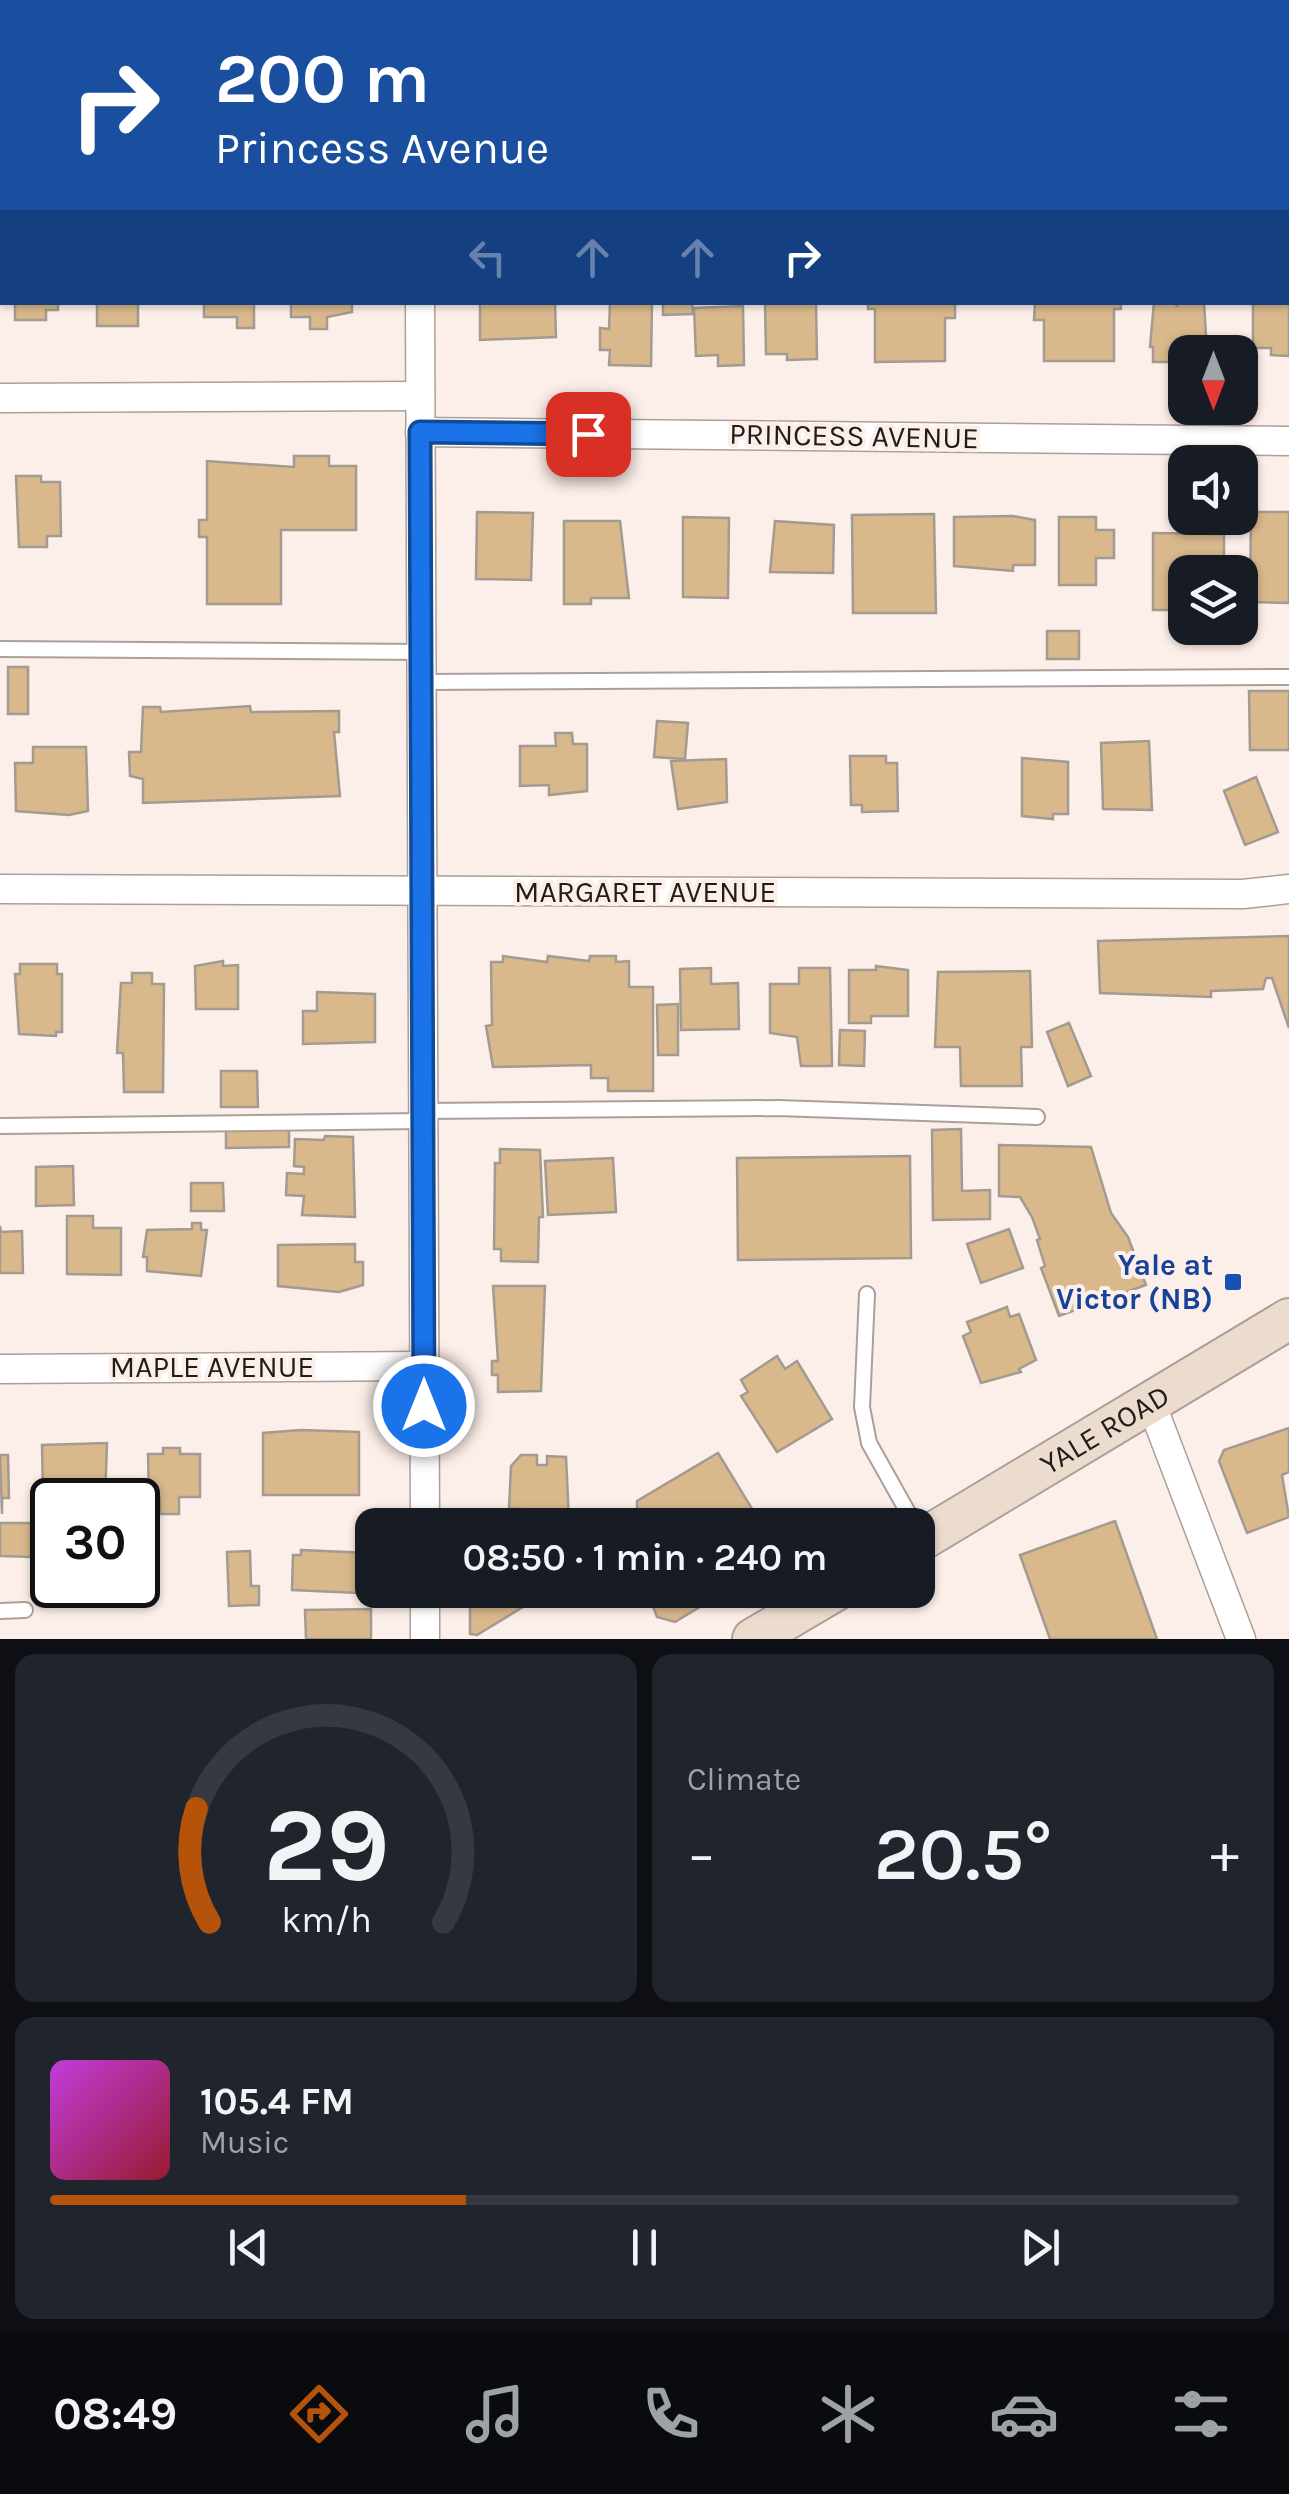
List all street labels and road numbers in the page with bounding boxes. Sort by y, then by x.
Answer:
street label: PRINCESS AVENUE [729,416,979,456]
street label: MARGARET AVENUE [514,874,776,910]
street label: MAPLE AVENUE [110,1349,314,1385]
street label: YALE ROAD [1034,1377,1176,1482]

